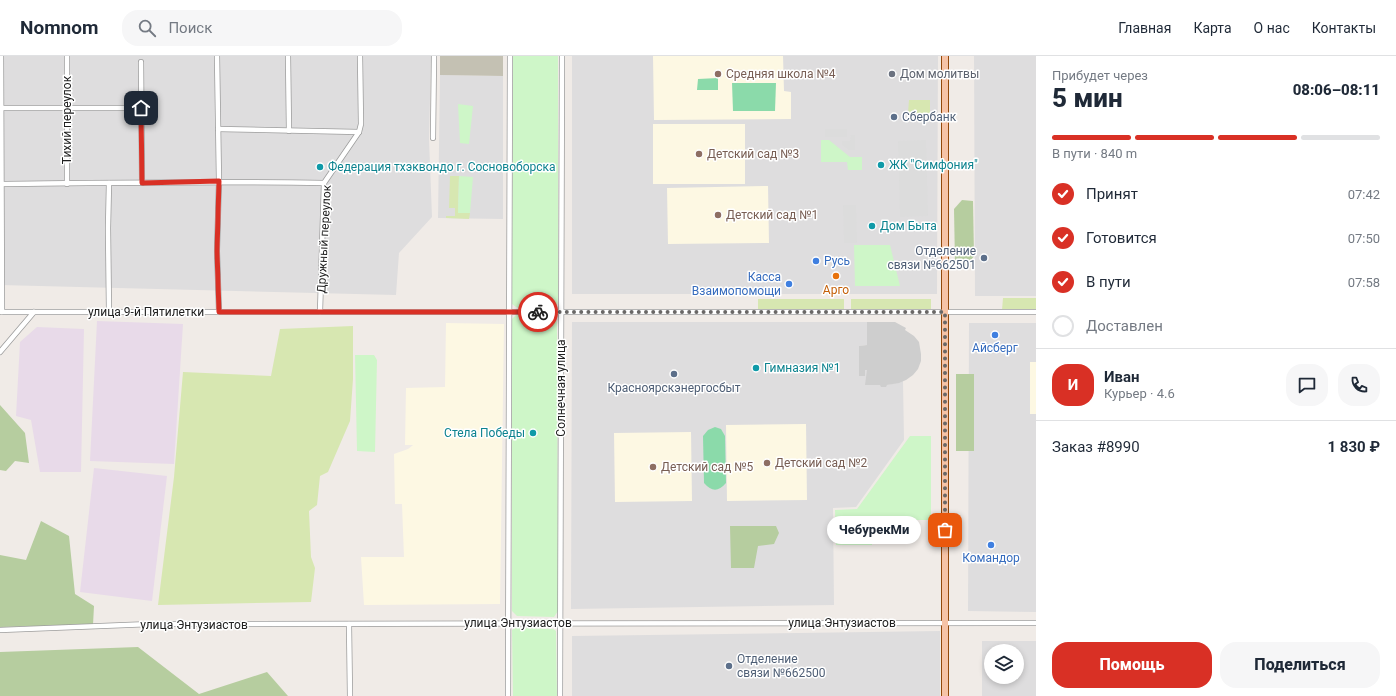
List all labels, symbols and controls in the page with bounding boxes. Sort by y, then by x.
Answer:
search box [122,10,402,46]
text: Nomnom [20,16,98,39]
icon: search [136,17,158,39]
text: Поиск [168,19,212,37]
text: Главная [1118,20,1171,36]
text: Карта [1193,20,1232,36]
text: О нас [1254,20,1290,36]
text: Контакты [1312,20,1376,36]
place label: Средняя школа №4 [726,67,836,81]
place label: Дом молитвы [900,67,979,81]
text: Прибудет через [1052,68,1148,83]
marker: Средняя школа №4 [713,69,723,79]
marker: Дом молитвы [887,69,897,79]
street label: Тихий переулок [60,75,74,164]
text: 08:06–08:11 [1293,81,1380,99]
text: 5 мин [1052,83,1123,113]
pin [124,91,158,125]
icon: home [130,97,152,119]
place label: Сбербанк [902,110,957,124]
marker: Сбербанк [889,112,899,122]
text: В пути · 840 m [1052,146,1137,161]
place label: Детский сад №3 [707,147,799,161]
marker: Детский сад №3 [694,149,704,159]
place label: ЖК "Симфония" [889,158,978,172]
place label: Федерация тхэквондо г. Сосновоборска [328,160,556,174]
marker: ЖК "Симфония" [876,160,886,170]
marker: Федерация тхэквондо г. Сосновоборска [315,162,325,172]
icon: check [1052,183,1074,205]
street label: Дружный переулок [314,184,334,294]
text: Принят [1086,185,1138,203]
text: 07:42 [1348,187,1380,202]
place label: Детский сад №1 [726,208,818,222]
marker: Детский сад №1 [713,210,723,220]
place label: Дом Быта [880,219,937,233]
marker: Дом Быта [867,221,877,231]
icon: check [1052,227,1074,249]
text: Готовится [1086,229,1157,247]
text: 07:50 [1348,231,1380,246]
place label: Отделение связи №662501 [887,244,976,272]
marker: Отделение связи №662501 [979,253,989,263]
place label: Русь [824,254,850,268]
marker: Русь [811,256,821,266]
place label: Касса Взаимопомощи [692,270,781,298]
marker: Арго [831,271,841,281]
icon: check [1052,271,1074,293]
text: В пути [1086,273,1131,291]
text: 07:58 [1348,275,1380,290]
marker: Касса Взаимопомощи [784,279,794,289]
place label: Арго [823,283,849,297]
courier [518,292,558,332]
icon: bike [527,301,549,323]
street label: улица 9-й Пятилетки [88,305,204,319]
text: Доставлен [1086,317,1163,335]
marker: Айсберг [990,330,1000,340]
street label: Солнечная улица [554,339,568,437]
place label: Айсберг [972,341,1018,355]
place label: Гимназия №1 [764,361,840,375]
marker: Гимназия №1 [751,363,761,373]
button: chat [1286,364,1328,406]
button: phone [1338,364,1380,406]
text: Иван [1104,368,1140,386]
marker: Красноярскэнергосбыт [669,369,679,379]
text: И [1068,376,1078,394]
place label: Красноярскэнергосбыт [607,381,741,395]
text: Курьер · 4.6 [1104,386,1175,401]
place label: Стела Победы [444,426,525,440]
marker: Стела Победы [528,428,538,438]
text: Заказ #8990 [1052,438,1140,456]
text: 1 830 ₽ [1328,438,1380,456]
place label: Детский сад №2 [775,456,868,470]
marker: Детский сад №2 [762,458,772,468]
place label: Детский сад №5 [661,460,754,474]
marker: Детский сад №5 [648,462,658,472]
pin [928,513,962,547]
callout: ЧебурекМи [827,516,921,544]
icon: bag [934,519,956,541]
text: ЧебурекМи [839,522,909,537]
marker: Командор [986,540,996,550]
place label: Командор [962,551,1020,565]
street label: улица Энтузиастов [464,616,572,630]
street label: улица Энтузиастов [788,616,896,630]
street label: улица Энтузиастов [140,618,248,632]
button: Помощь [1052,642,1212,688]
button: Поделиться [1220,642,1380,688]
map controls [984,644,1024,684]
button: layers [984,644,1024,684]
place label: Отделение связи №662500 [737,652,826,680]
marker: Отделение связи №662500 [724,661,734,671]

